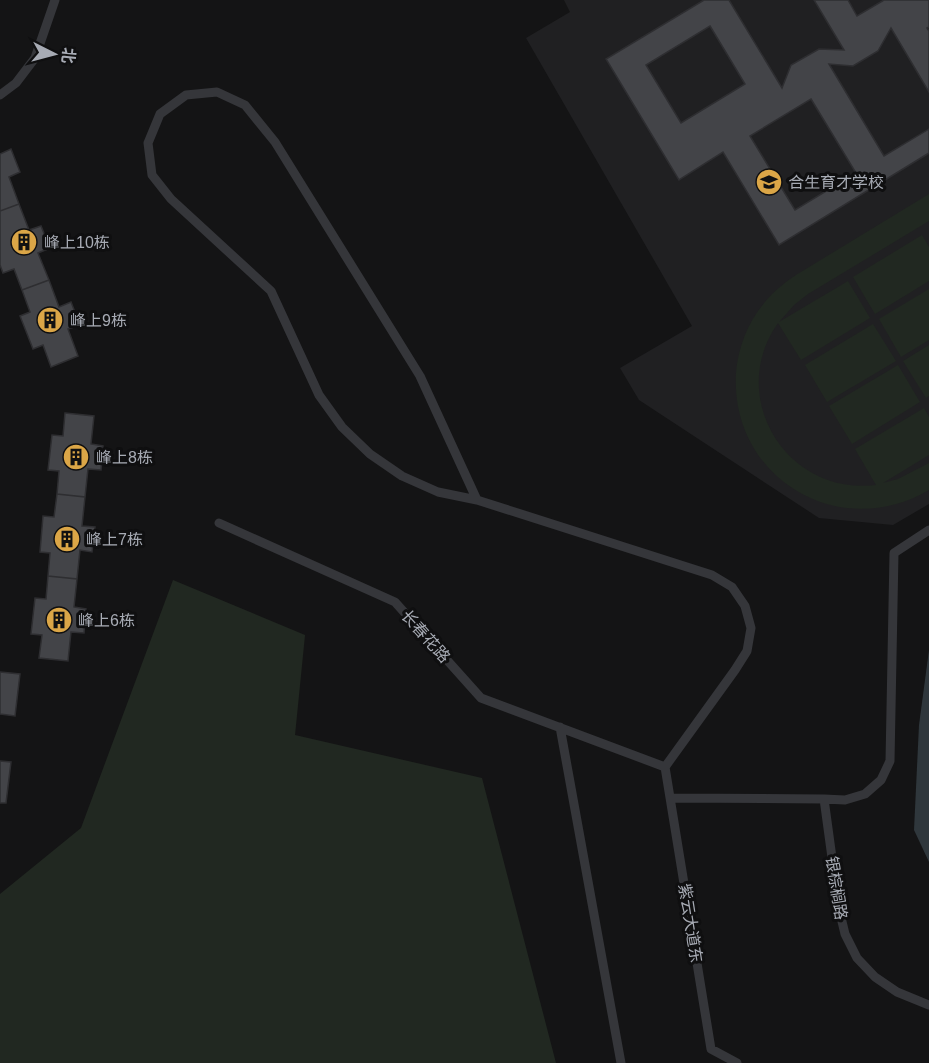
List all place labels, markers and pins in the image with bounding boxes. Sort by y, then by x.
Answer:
school or university icon: 合生育才学校 [754,167,784,197]
place label: 合生育才学校 [788,174,884,191]
building icon: 峰上10栋 [9,227,39,257]
place label: 峰上10栋 [44,234,110,251]
building icon: 峰上9栋 [35,305,65,335]
place label: 峰上9栋 [70,312,127,329]
building icon: 峰上8栋 [61,442,91,472]
place label: 峰上8栋 [96,449,153,466]
building icon: 峰上7栋 [52,524,82,554]
place label: 峰上7栋 [86,531,143,548]
building icon: 峰上6栋 [44,605,74,635]
place label: 峰上6栋 [78,612,135,629]

